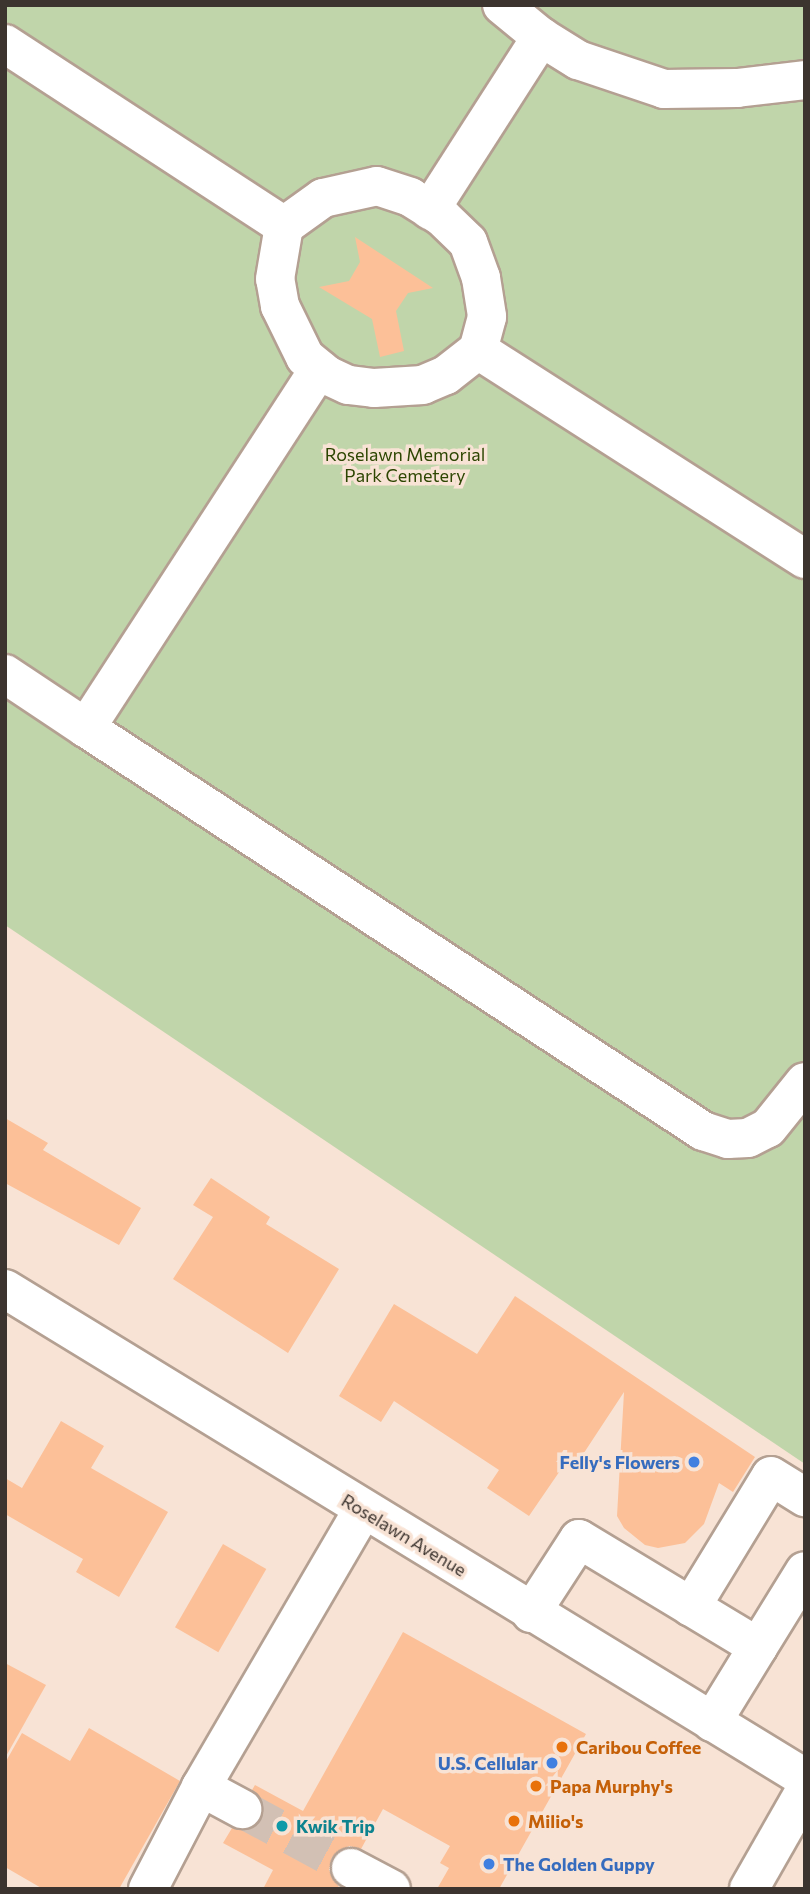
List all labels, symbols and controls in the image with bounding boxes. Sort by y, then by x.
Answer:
park label: Roselawn Memorial Park Cemetery [325,444,485,486]
place label: Felly's Flowers [559,1451,680,1473]
marker: Felly's Flowers [686,1454,702,1470]
street label: Roselawn Avenue [338,1489,470,1581]
place label: Caribou Coffee [576,1736,701,1758]
marker: Caribou Coffee [554,1739,570,1755]
place label: U.S. Cellular [438,1752,538,1774]
marker: U.S. Cellular [544,1755,560,1771]
place label: Papa Murphy's [550,1775,673,1797]
marker: Papa Murphy's [528,1778,544,1794]
place label: Milio's [528,1810,583,1832]
marker: Milio's [506,1813,522,1829]
place label: Kwik Trip [296,1815,375,1837]
marker: Kwik Trip [274,1818,290,1834]
place label: The Golden Guppy [503,1853,655,1875]
marker: The Golden Guppy [481,1856,497,1872]

